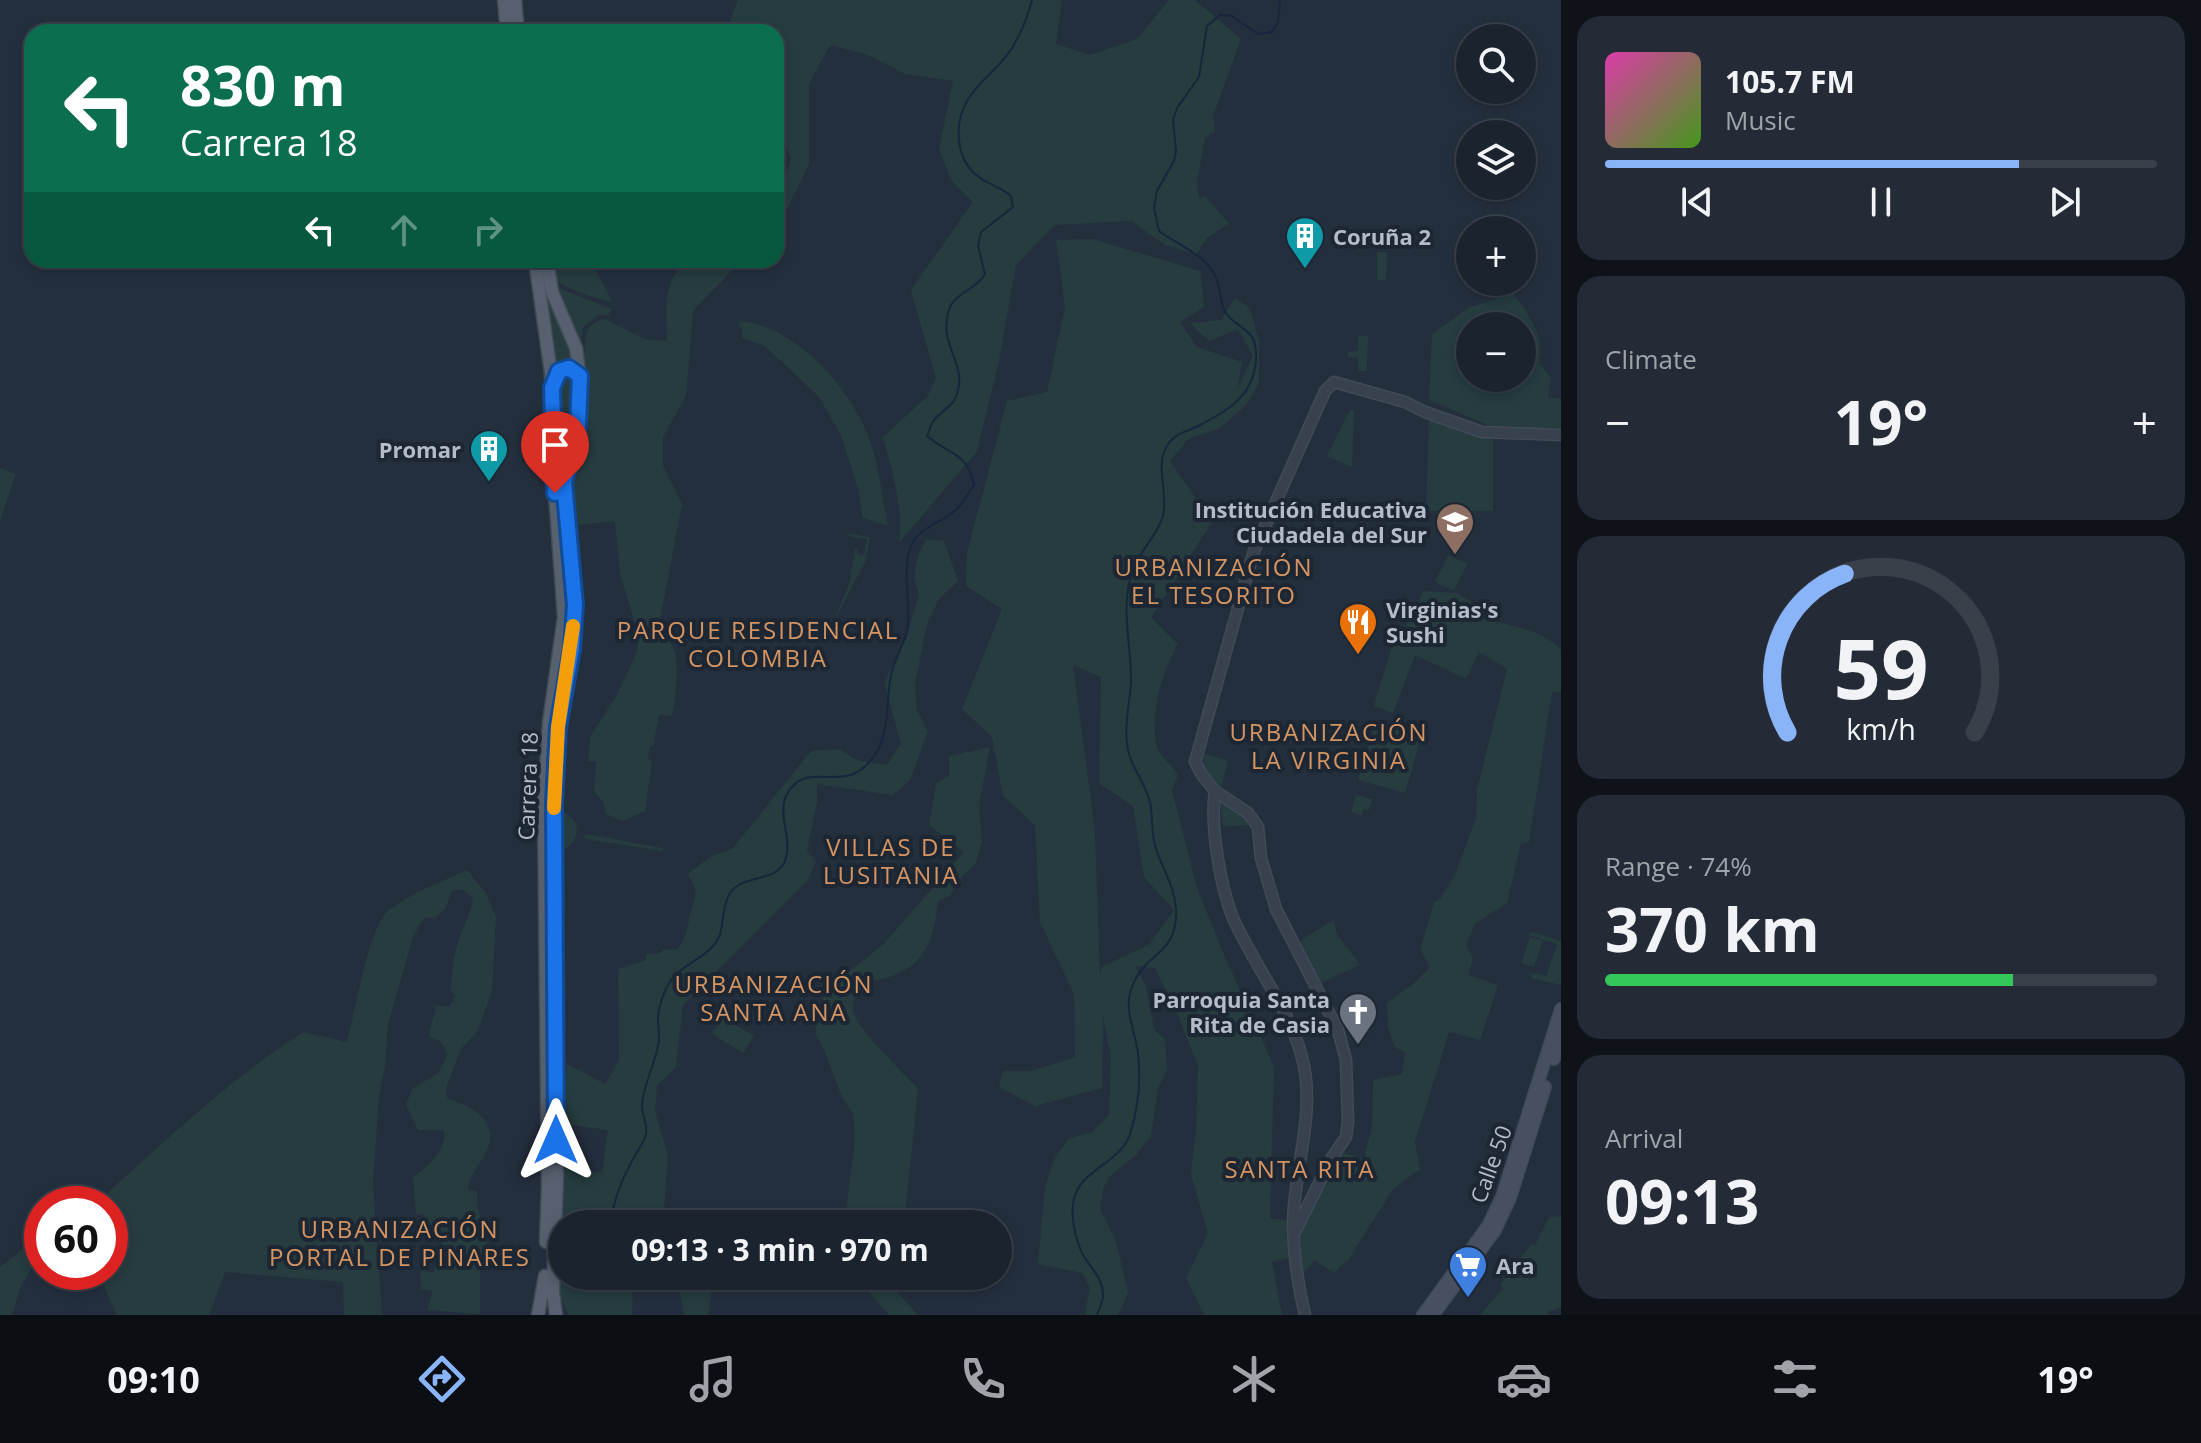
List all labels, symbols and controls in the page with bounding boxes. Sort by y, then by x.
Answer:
map controls [1456,24,1536,392]
button: search [1456,24,1536,104]
text: 830 m [180,46,346,122]
icon: left [48,56,152,160]
text: 105.7 FM [1725,61,1855,102]
text: Music [1725,102,1796,138]
text: Carrera 18 [180,118,358,167]
button: layers [1456,120,1536,200]
icon: previous [1675,180,1719,224]
icon: pause [1859,180,1903,224]
icon: next [2043,180,2087,224]
icon: left [298,208,342,252]
icon: ahead [382,208,426,252]
icon: right [466,208,510,252]
building icon: Coruña 2 [1284,215,1326,270]
button: + [1456,216,1536,296]
place label: Coruña 2 [1333,221,1431,251]
button: − [1456,312,1536,392]
text: Climate [1605,341,1697,377]
text: 19° [1834,381,1928,463]
text: − [1605,392,1630,452]
text: + [2132,392,2157,452]
pin [521,411,589,493]
icon: arrive [533,423,577,467]
building icon: Promar [468,428,510,483]
place label: Promar [379,434,461,464]
place label: Institución Educativa Ciudadela del Sur [1195,494,1427,549]
school or university icon: Institución Educativa Ciudadela del Sur [1434,501,1476,556]
district label: URBANIZACIÓN EL TESORITO [1114,550,1314,611]
place label: Virginias's Sushi [1386,594,1498,649]
restaurant icon: Virginias's Sushi [1337,601,1379,656]
text: 59 [1833,610,1929,723]
district label: PARQUE RESIDENCIAL COLOMBIA [617,613,899,674]
text: km/h [1846,710,1916,749]
district label: URBANIZACIÓN LA VIRGINIA [1229,715,1429,776]
street label: Carrera 18 [510,731,544,841]
district label: VILLAS DE LUSITANIA [823,830,959,891]
text: Range · 74% [1605,848,1752,884]
text: 370 km [1605,888,1820,970]
district label: URBANIZACIÓN SANTA ANA [674,967,874,1028]
place label: Parroquia Santa Rita de Casia [1152,984,1330,1039]
church icon: Parroquia Santa Rita de Casia [1337,991,1379,1046]
position arrow [514,1098,598,1182]
text: Arrival [1605,1120,1683,1156]
street label: Calle 50 [1462,1121,1518,1207]
district label: SANTA RITA [1225,1152,1375,1185]
text: 09:13 [1605,1160,1759,1242]
speed limit sign: 60 [24,1186,128,1290]
district label: URBANIZACIÓN PORTAL DE PINARES [269,1212,531,1273]
text: 09:13 · 3 min · 970 m [631,1229,929,1270]
supermarket icon: Ara [1447,1244,1489,1299]
place label: Ara [1496,1250,1534,1280]
icon: directions [414,1351,470,1407]
icon: music [685,1351,741,1407]
icon: phone [955,1351,1011,1407]
icon: climate [1226,1351,1282,1407]
icon: car [1496,1351,1552,1407]
icon: filters [1767,1351,1823,1407]
text: 09:10 [107,1355,200,1404]
text: 19° [2037,1355,2094,1404]

